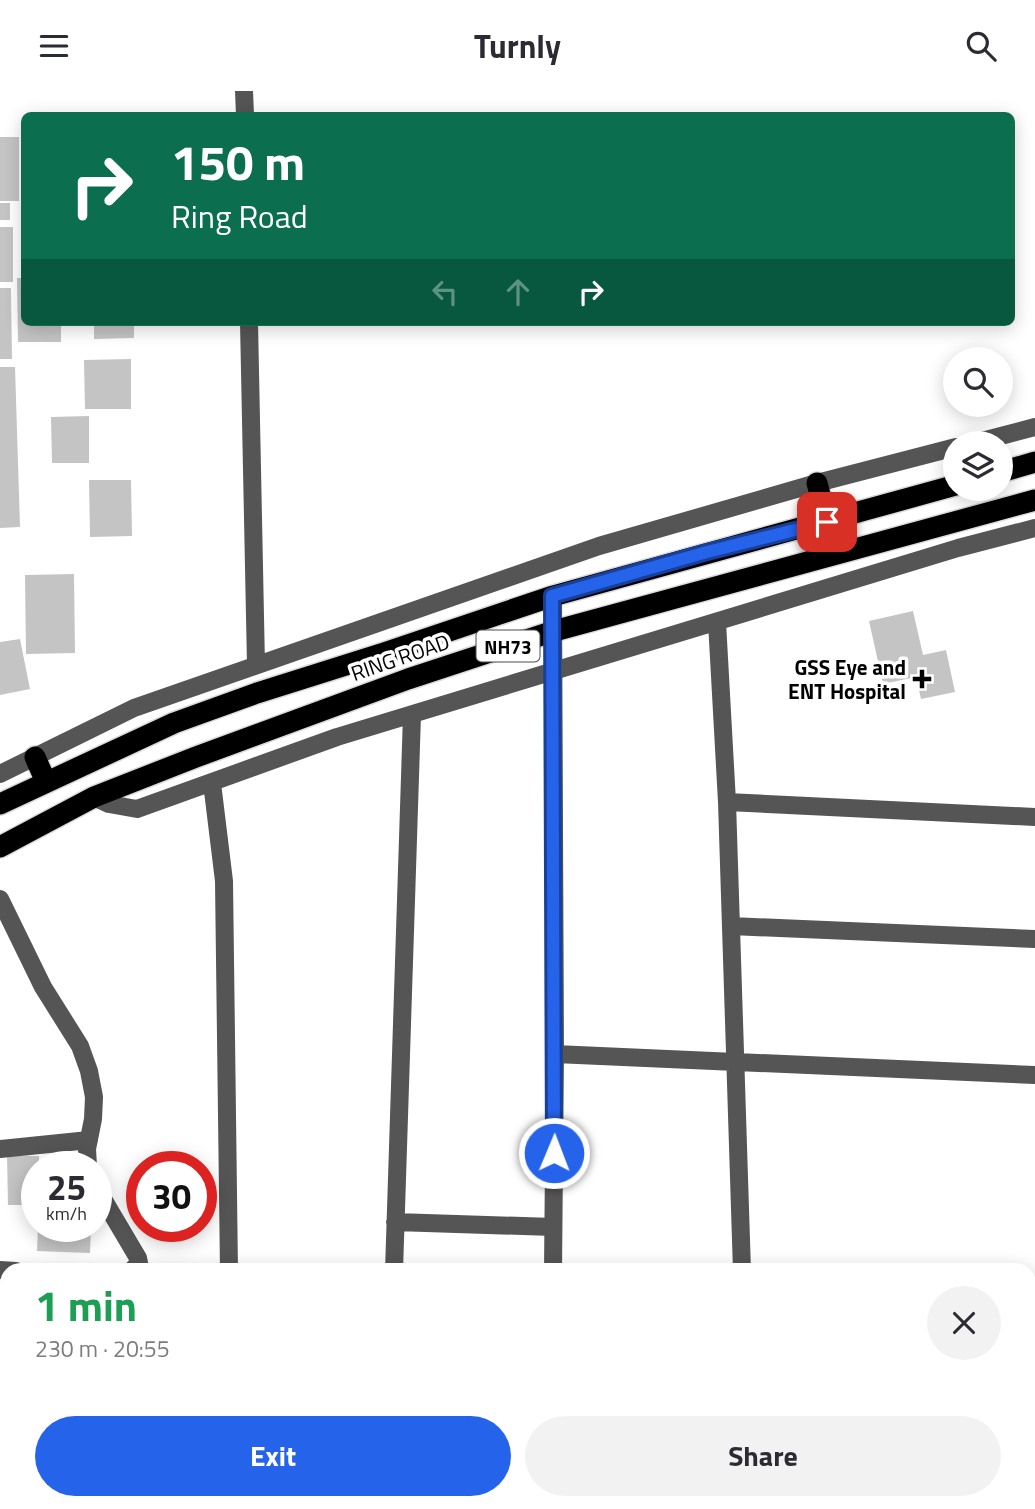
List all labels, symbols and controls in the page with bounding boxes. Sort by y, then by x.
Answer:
text: Turnly [474,22,561,70]
icon: menu [35,27,73,65]
icon: search [962,27,1000,65]
text: 150 m [171,124,305,199]
icon: right [56,140,147,231]
text: Ring Road [171,192,308,240]
icon: left [426,273,464,311]
icon: ahead [499,273,537,311]
icon: right [572,273,610,311]
map controls [943,347,1013,501]
button: search [943,347,1013,417]
button: layers [943,431,1013,501]
pin [797,492,857,552]
icon: arrive [808,503,846,541]
street label: RING ROAD [346,625,454,689]
road number: NH73 [476,631,540,661]
place label: GSS Eye and ENT Hospital [788,651,906,707]
marker: GSS Eye and ENT Hospital [912,669,932,689]
position arrow [517,1116,591,1190]
speed limit sign: 30 [126,1151,217,1242]
text: 25 [47,1160,86,1214]
text: km/h [46,1200,87,1227]
text: 1 min [35,1273,137,1337]
button: close [927,1286,1001,1360]
text: 230 m · 20:55 [35,1331,170,1366]
button: Exit [35,1416,511,1496]
button: Share [525,1416,1001,1496]

